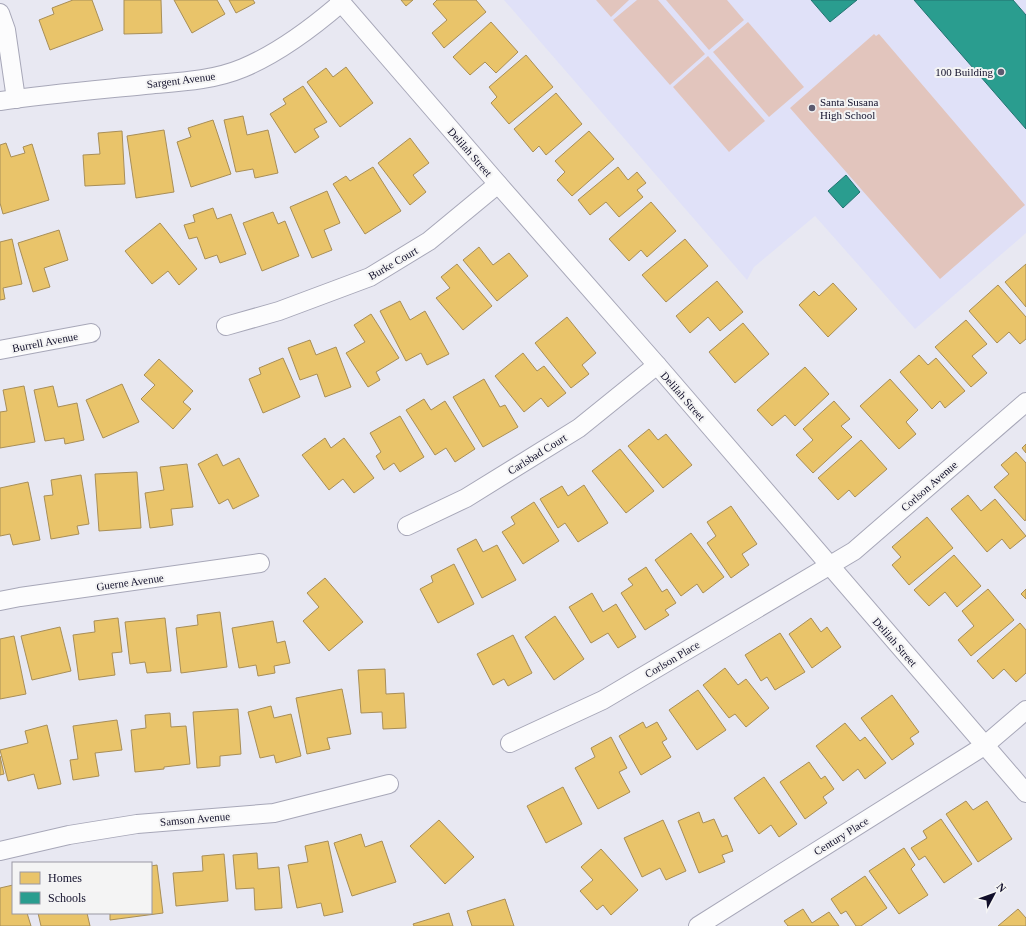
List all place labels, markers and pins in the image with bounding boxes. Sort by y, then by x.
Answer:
place label: 100 Building [935,66,993,78]
marker: 100 Building [996,67,1006,77]
place label: Santa Susana High School [820,96,878,121]
marker: Santa Susana High School [807,103,817,113]

